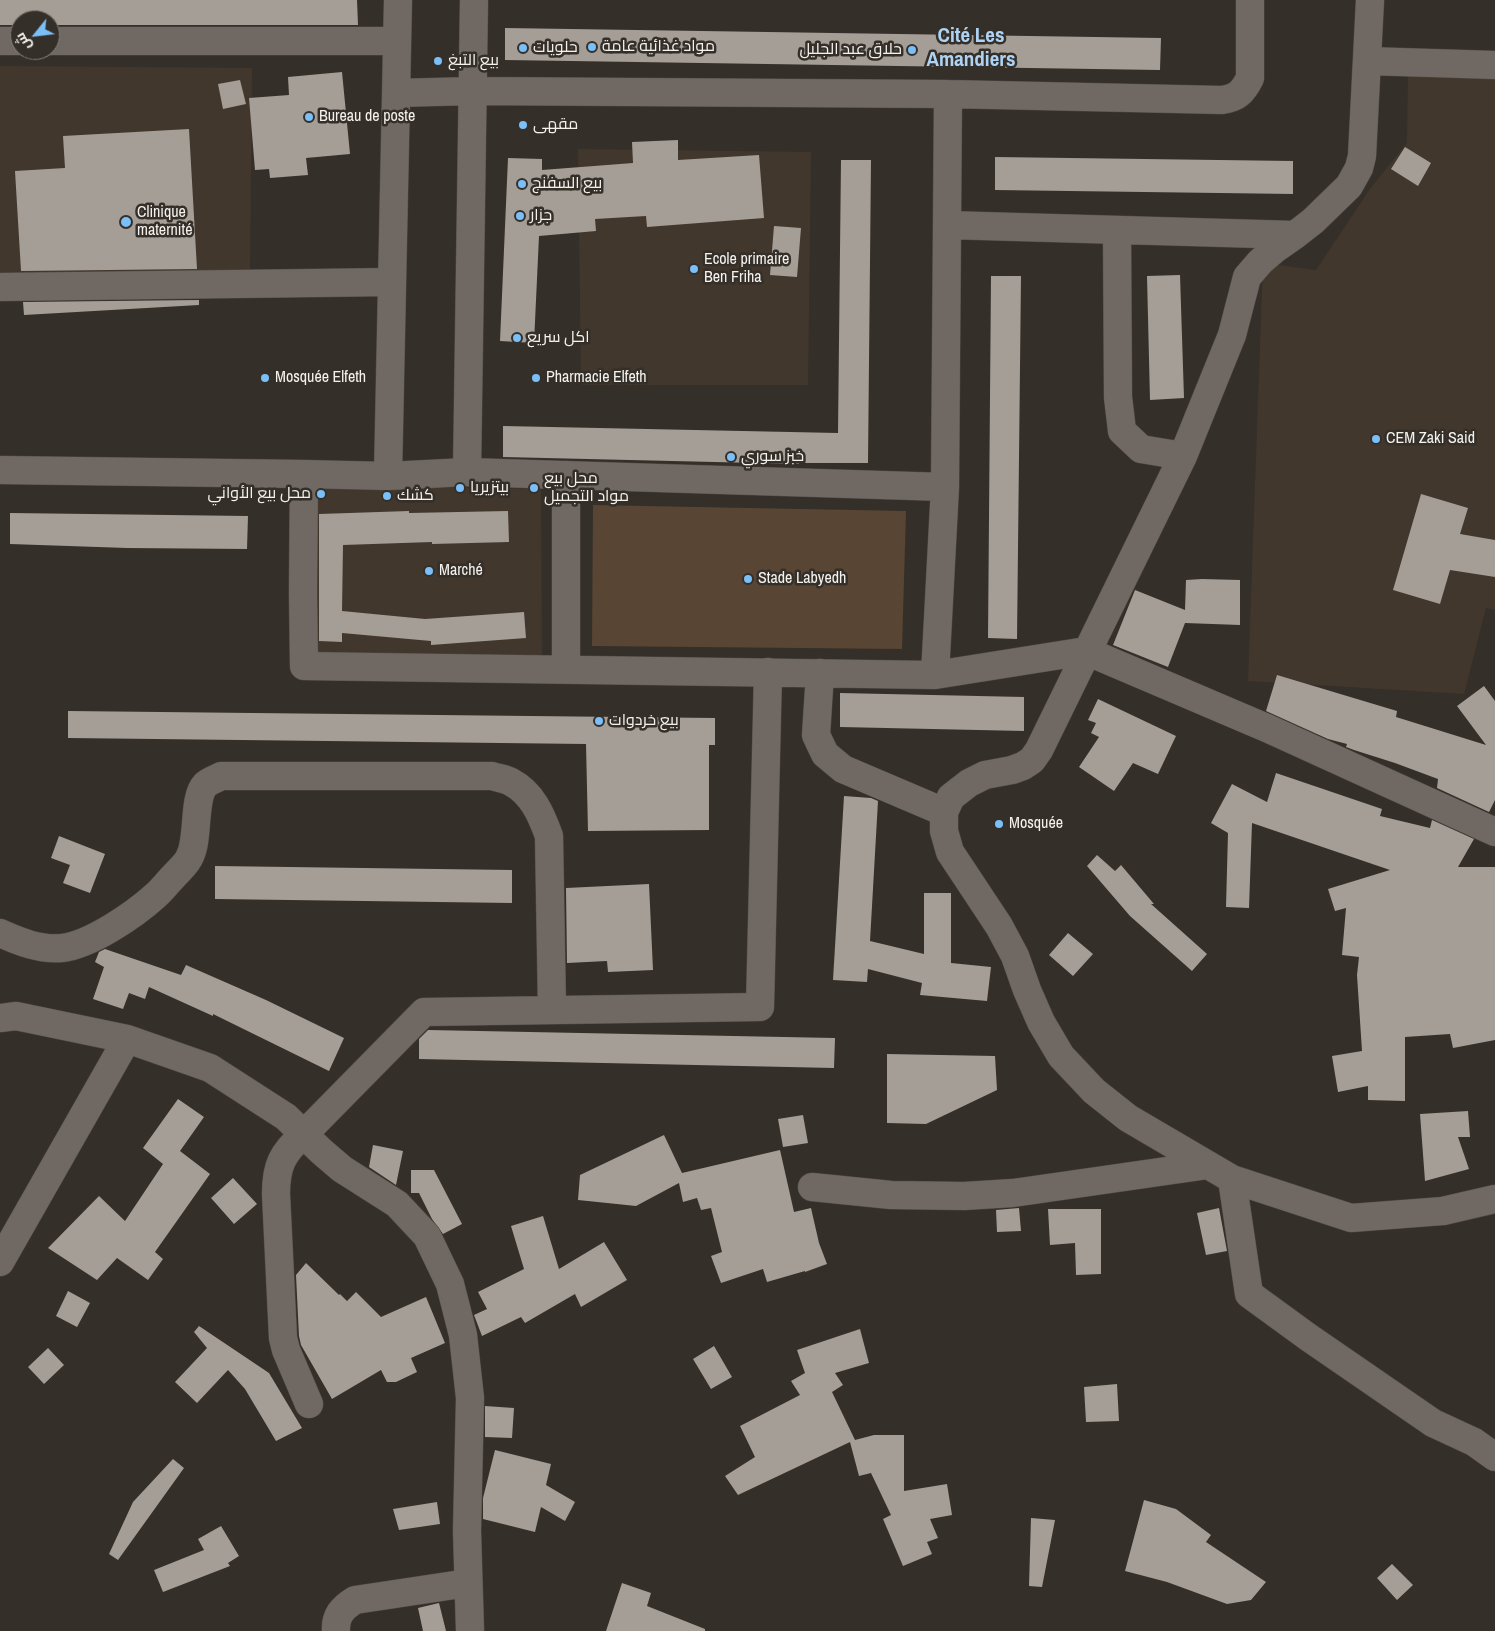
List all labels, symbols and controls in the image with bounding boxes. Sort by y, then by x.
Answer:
north arrow [10,10,60,60]
district label: Cité Les Amandiers [927,23,1015,73]
text: ش [11,30,35,54]
place label: مواد غذائية عامة [602,37,715,57]
place label: حلويات [533,38,578,58]
place label: حلاق عبد الجليل [799,40,902,60]
marker: مواد غذائية عامة [586,41,598,53]
marker: حلويات [517,42,529,54]
marker: حلاق عبد الجليل [906,44,918,56]
place label: بيع التبغ [448,51,499,71]
marker: بيع التبغ [432,55,444,67]
place label: Bureau de poste [319,107,415,127]
marker: Bureau de poste [303,111,315,123]
place label: مقهى [533,115,578,135]
marker: مقهى [517,119,529,131]
place label: بيع السفنج [532,174,602,194]
marker: بيع السفنج [516,178,528,190]
place label: Clinique maternité [137,203,192,241]
place label: جزار [530,206,552,226]
marker: جزار [514,210,526,222]
marker: Clinique maternité [119,215,133,229]
place label: Ecole primaire Ben Friha [704,250,789,288]
marker: Ecole primaire Ben Friha [688,263,700,275]
place label: اكل سريع [527,328,590,348]
marker: اكل سريع [511,332,523,344]
place label: Mosquée Elfeth [275,368,366,388]
place label: Pharmacie Elfeth [546,368,647,388]
marker: Mosquée Elfeth [259,372,271,384]
marker: Pharmacie Elfeth [530,372,542,384]
place label: CEM Zaki Said [1386,429,1475,449]
marker: CEM Zaki Said [1370,433,1382,445]
place label: خبز سوري [741,447,804,467]
marker: خبز سوري [725,451,737,463]
place label: محل بيع مواد التجميل [544,469,629,507]
place label: بيتزيريا [470,478,509,498]
marker: بيتزيريا [454,482,466,494]
marker: محل بيع مواد التجميل [528,482,540,494]
place label: محل بيع الأواني [207,484,311,504]
place label: كشك [397,486,434,506]
marker: محل بيع الأواني [315,488,327,500]
marker: كشك [381,490,393,502]
place label: Marché [439,561,483,581]
marker: Marché [423,565,435,577]
place label: Stade Labyedh [758,569,846,589]
marker: Stade Labyedh [742,573,754,585]
place label: بيع خردوات [609,711,679,731]
marker: بيع خردوات [593,715,605,727]
place label: Mosquée [1009,814,1063,834]
marker: Mosquée [993,818,1005,830]

